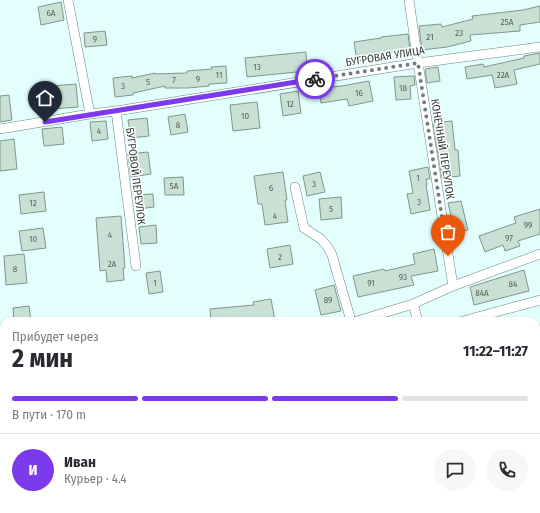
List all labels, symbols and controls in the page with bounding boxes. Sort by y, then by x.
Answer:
house number: 6А [46,8,56,18]
house number: 25А [501,17,514,27]
house number: 23 [455,28,463,38]
house number: 21 [426,32,434,42]
house number: 9 [93,34,97,44]
street label: БУГРОВАЯ УЛИЦА [345,44,426,69]
courier [295,59,335,99]
house number: 13 [253,62,261,72]
icon: bike [304,68,326,90]
house number: 11 [216,70,222,80]
house number: 22А [497,70,510,80]
house number: 9 [196,74,200,84]
house number: 7 [172,75,176,85]
house number: 5 [146,77,150,87]
pin [28,81,62,122]
house number: 3 [121,81,125,91]
house number: 18 [399,83,408,93]
icon: home [34,87,56,109]
house number: 16 [355,88,364,98]
street label: КОНЕЧНЫЙ ПЕРЕУЛОК [428,98,457,200]
house number: 12 [286,99,294,109]
house number: 10 [241,111,249,121]
house number: 8 [176,120,181,130]
house number: 4 [97,126,102,136]
street label: БУГРОВОЙ ПЕРЕУЛОК [123,127,148,226]
house number: 1 [416,173,420,183]
house number: 3 [312,179,316,189]
house number: 5А [170,181,179,191]
house number: 6 [269,183,274,193]
house number: 3 [417,197,421,207]
house number: 12 [29,198,37,208]
house number: 5 [329,204,333,214]
house number: 4 [273,211,278,221]
pin [431,215,465,256]
house number: 99 [524,220,532,230]
icon: bag [437,221,459,243]
house number: 4 [108,230,113,240]
house number: 97 [505,233,513,243]
house number: 10 [29,234,37,244]
house number: 2 [278,252,282,262]
house number: 2А [108,259,117,269]
house number: 8 [13,264,18,274]
house number: 93 [399,272,407,282]
house number: 1 [153,278,157,288]
house number: 91 [367,278,375,288]
house number: 84 [509,279,518,289]
house number: 84А [475,288,489,298]
house number: 89 [324,295,332,305]
text: Прибудет через [12,329,99,344]
text: 11:22–11:27 [463,342,528,360]
text: 2 мин [12,343,73,374]
text: В пути · 170 m [12,407,86,422]
button: chat [434,449,476,491]
button: phone [486,449,528,491]
text: Иван [64,453,96,471]
text: И [29,461,38,479]
text: Курьер · 4.4 [64,471,127,486]

